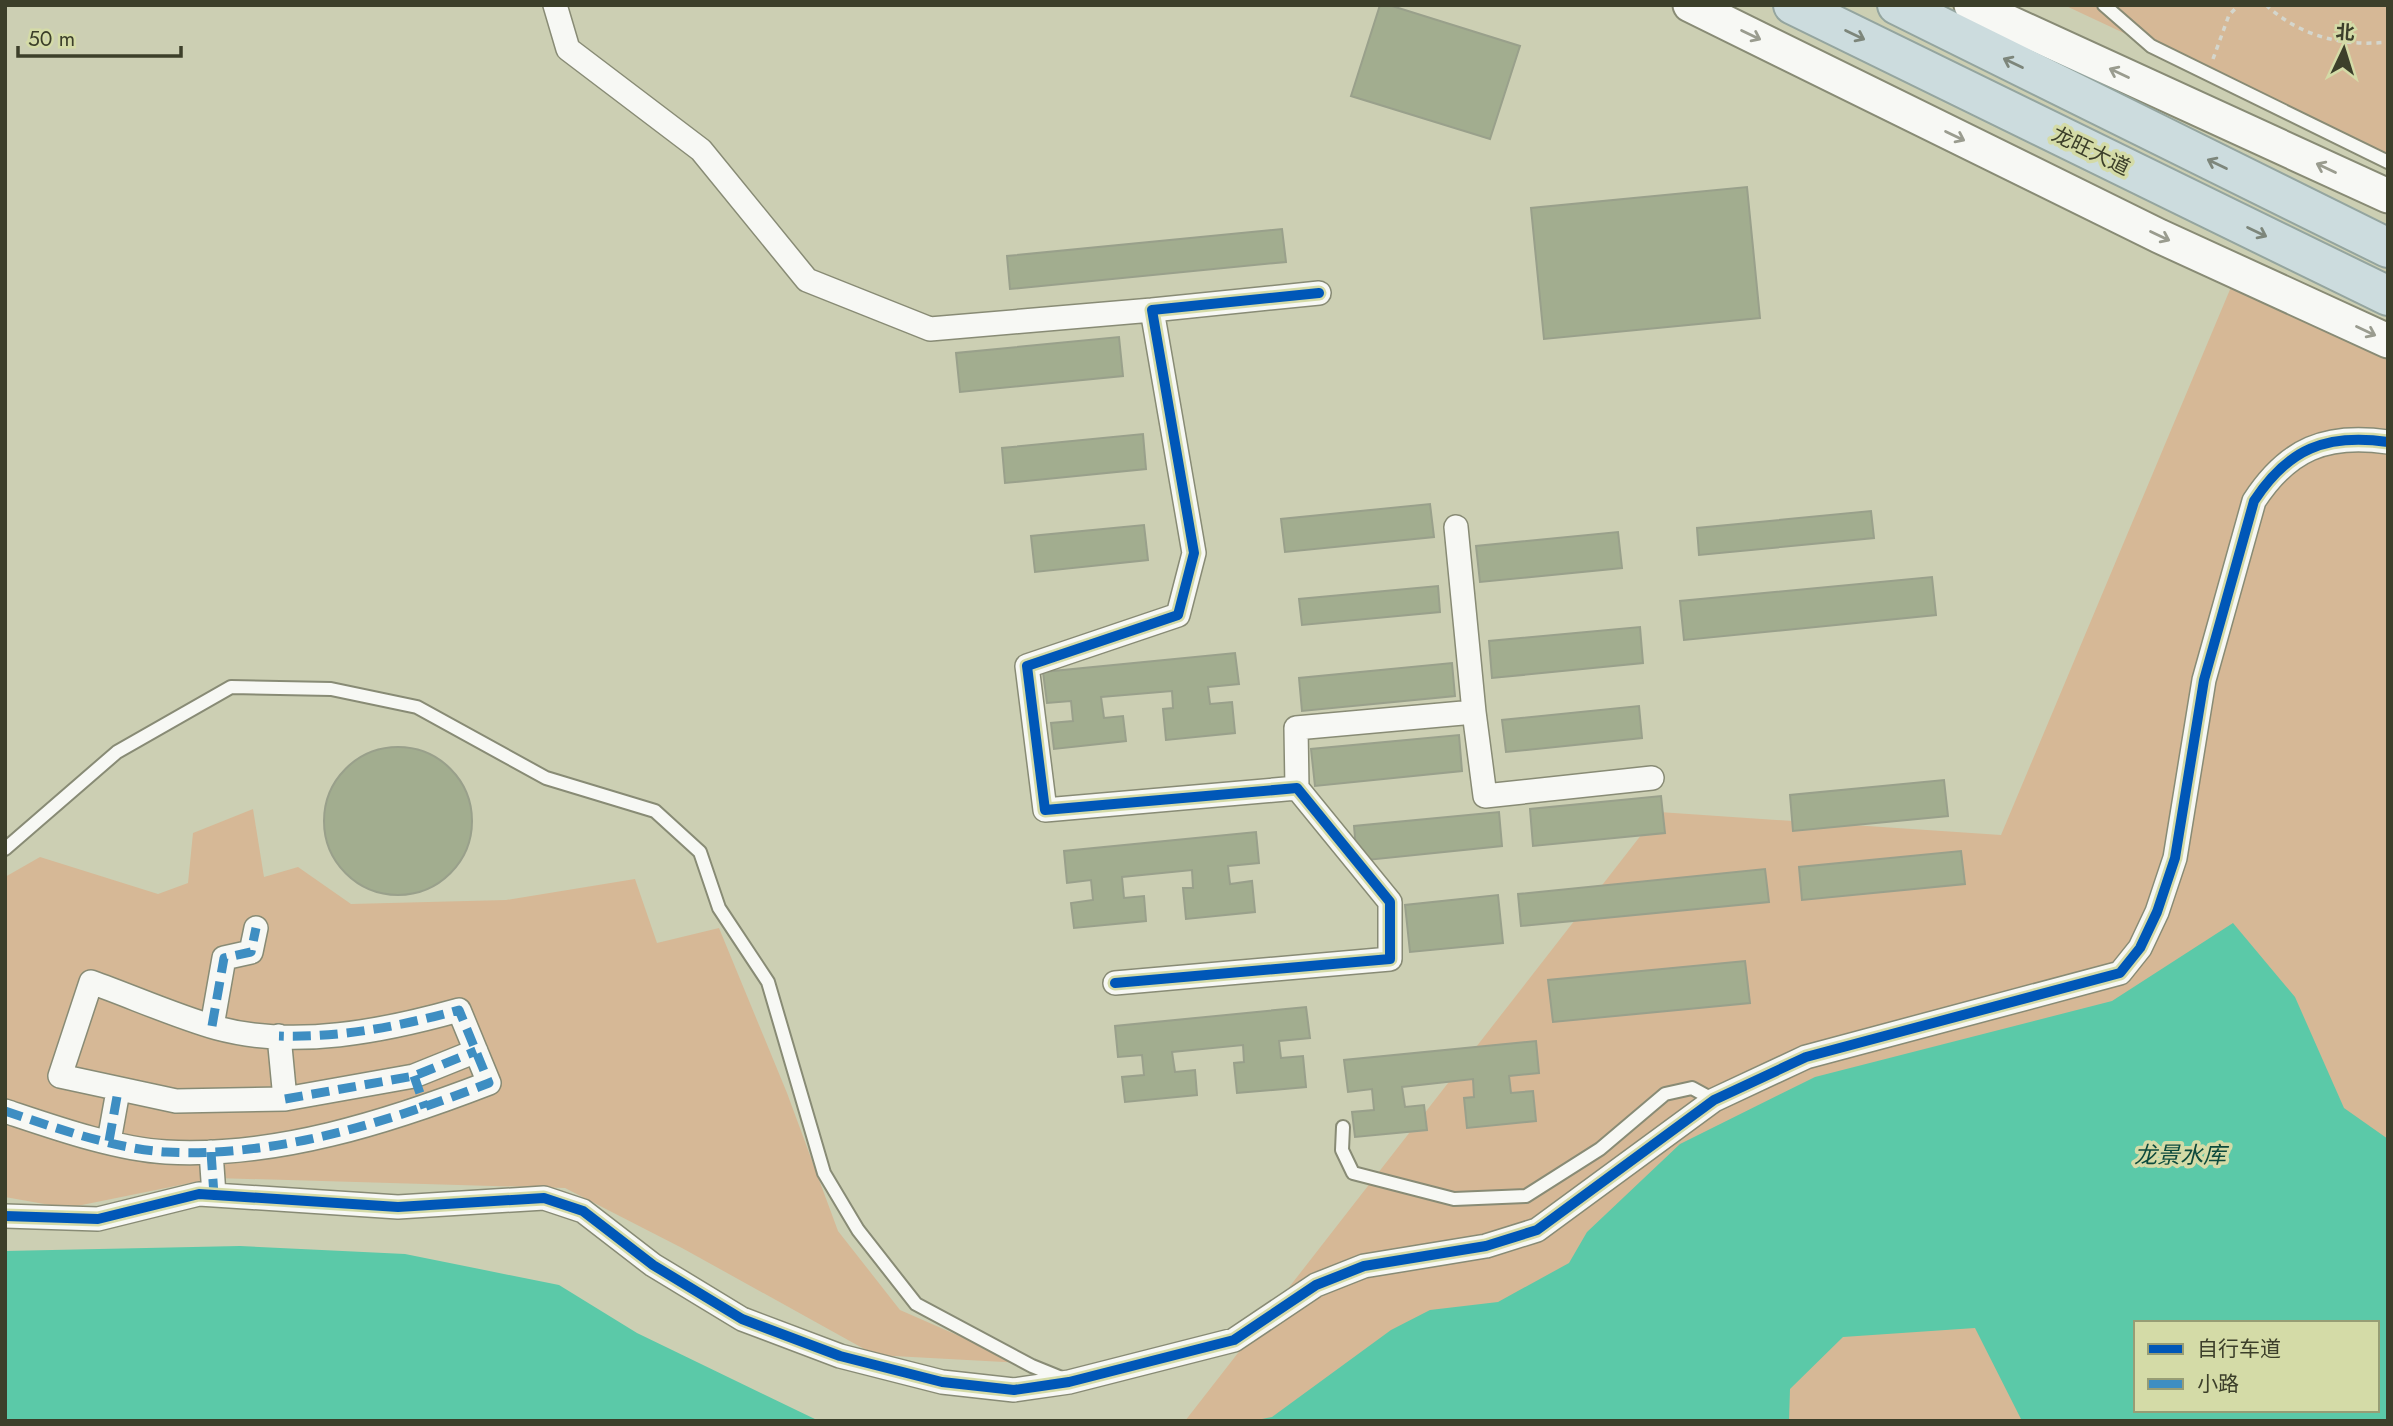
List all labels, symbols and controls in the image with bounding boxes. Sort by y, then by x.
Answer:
scale bar [18,14,180,58]
north arrow [2309,14,2379,84]
text: 北 [2335,18,2356,47]
text: 50 m [28,24,75,54]
one-way arrow [1740,29,1761,43]
one-way arrow [1844,29,1865,43]
one-way arrow [2003,55,2024,69]
one-way arrow [2109,66,2130,79]
street label: 龙旺大道 [2047,119,2135,183]
one-way arrow [1944,129,1965,143]
one-way arrow [2207,156,2228,170]
one-way arrow [2316,161,2337,174]
one-way arrow [2246,226,2267,240]
one-way arrow [2149,229,2170,243]
one-way arrow [2355,325,2376,339]
water label: 龙景水库 [2134,1138,2230,1172]
legend [2134,1321,2379,1412]
text: 自行车道 [2197,1334,2281,1364]
text: 小路 [2197,1369,2239,1399]

